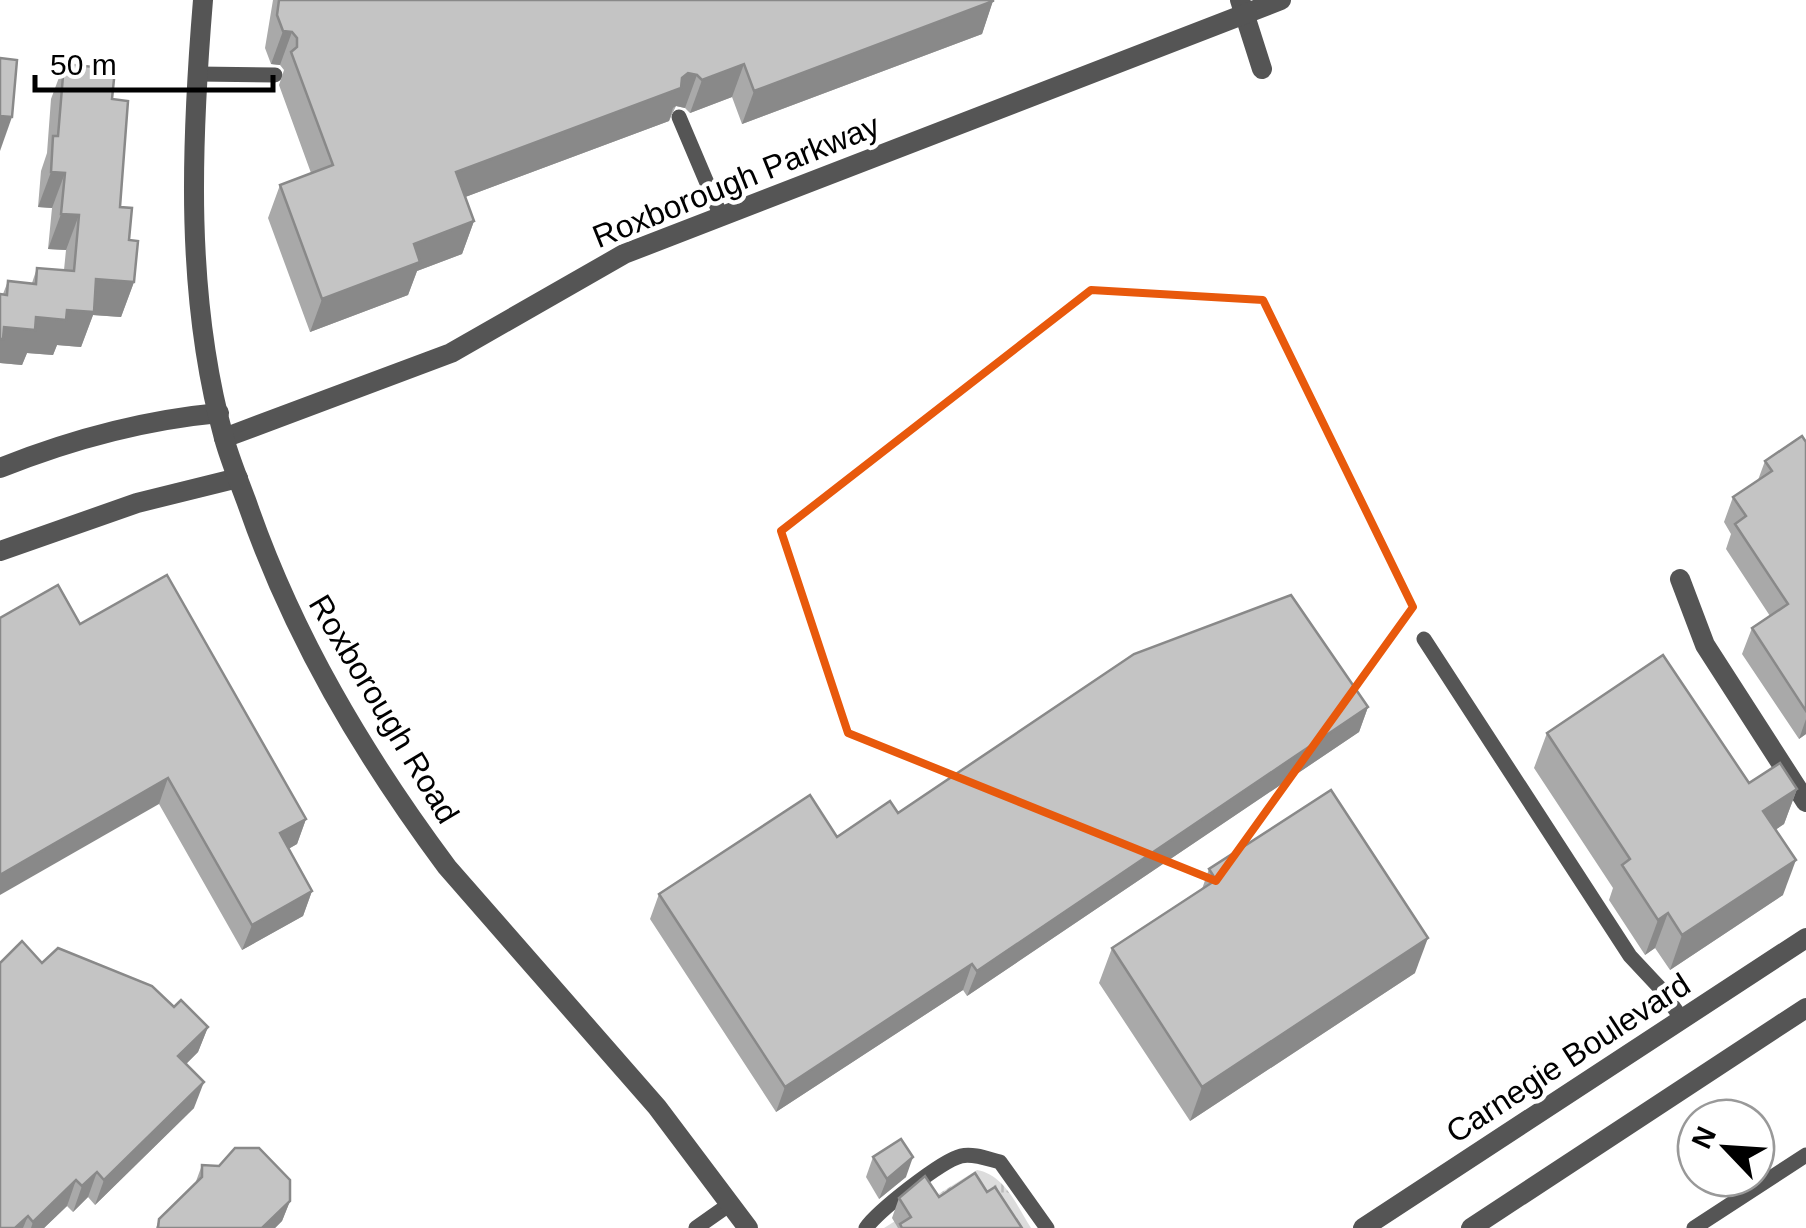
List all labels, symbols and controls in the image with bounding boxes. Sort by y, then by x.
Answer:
scale bar [35,30,272,92]
text: 50 m [50,48,117,81]
street label: Roxborough Parkway [587,107,885,255]
street label: Roxborough Road [302,588,466,830]
street label: Carnegie Boulevard [1440,966,1696,1150]
north arrow [1676,1098,1776,1198]
text: N [1685,1122,1722,1153]

